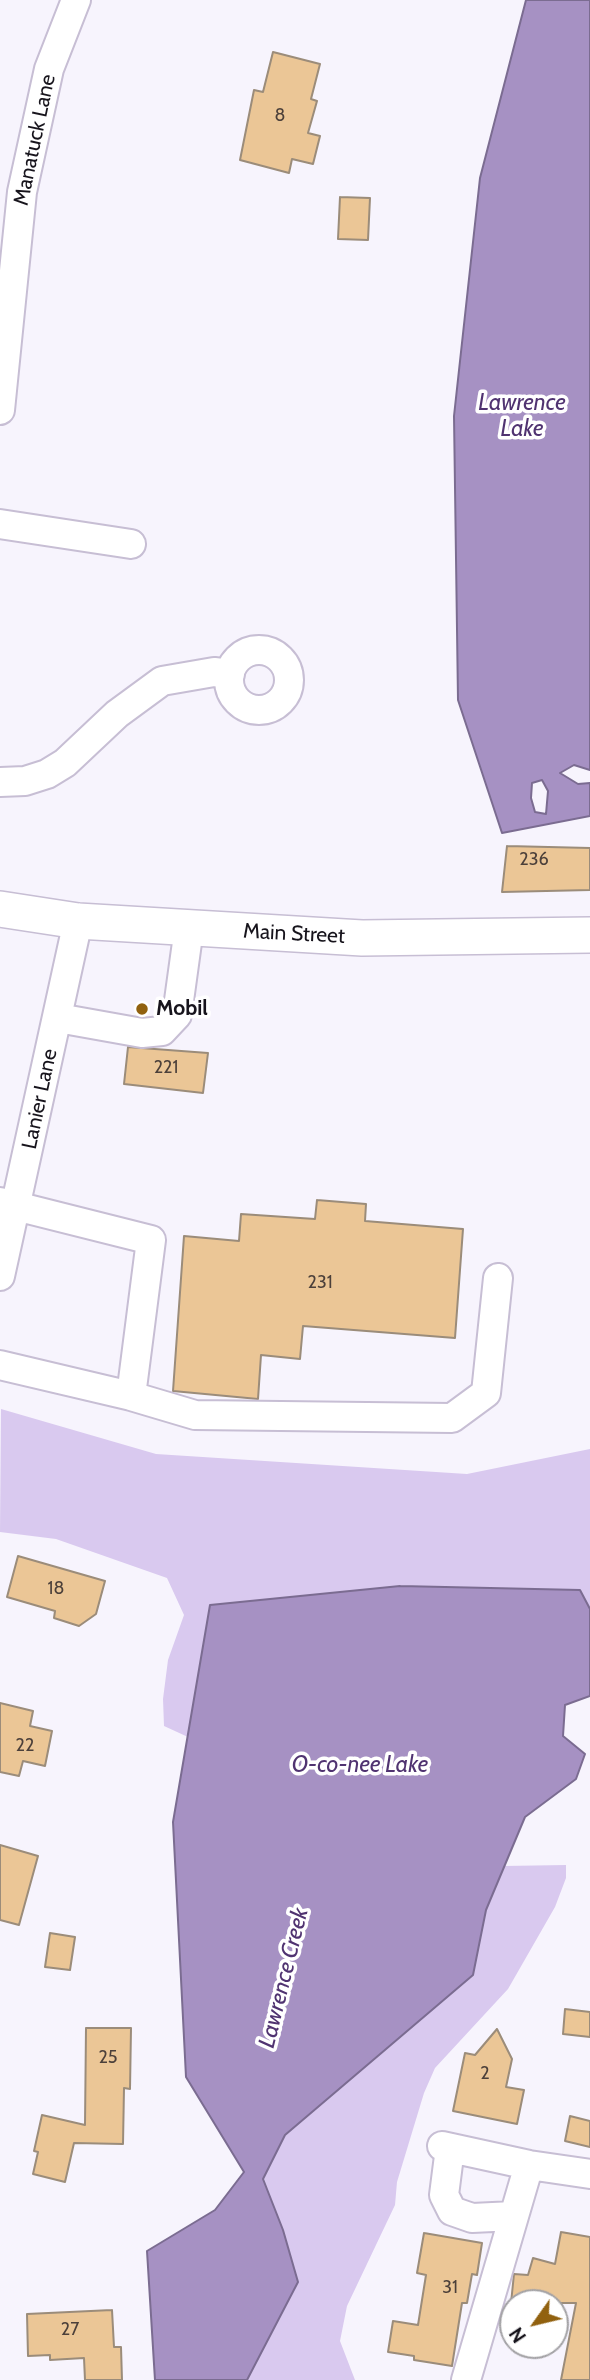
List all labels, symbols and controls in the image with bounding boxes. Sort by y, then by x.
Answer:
street label: Manatuck Lane [9,72,61,208]
house number: 8 [275,105,285,127]
water label: Lawrence Lake [478,389,566,443]
house number: 236 [519,849,549,871]
street label: Main Street [242,919,346,949]
place label: Mobil [156,996,208,1022]
marker: Mobil [134,1001,150,1017]
street label: Lanier Lane [17,1046,63,1152]
house number: 221 [154,1057,178,1079]
house number: 231 [307,1272,333,1294]
house number: 18 [48,1578,64,1600]
house number: 22 [16,1735,34,1757]
water label: O-co-nee Lake [292,1751,428,1779]
water label: Lawrence Creek [253,1905,315,2051]
house number: 25 [98,2047,118,2069]
house number: 2 [480,2063,490,2085]
house number: 31 [442,2277,458,2299]
north arrow [499,2289,569,2359]
house number: 27 [61,2319,79,2341]
text: N [505,2323,531,2347]

